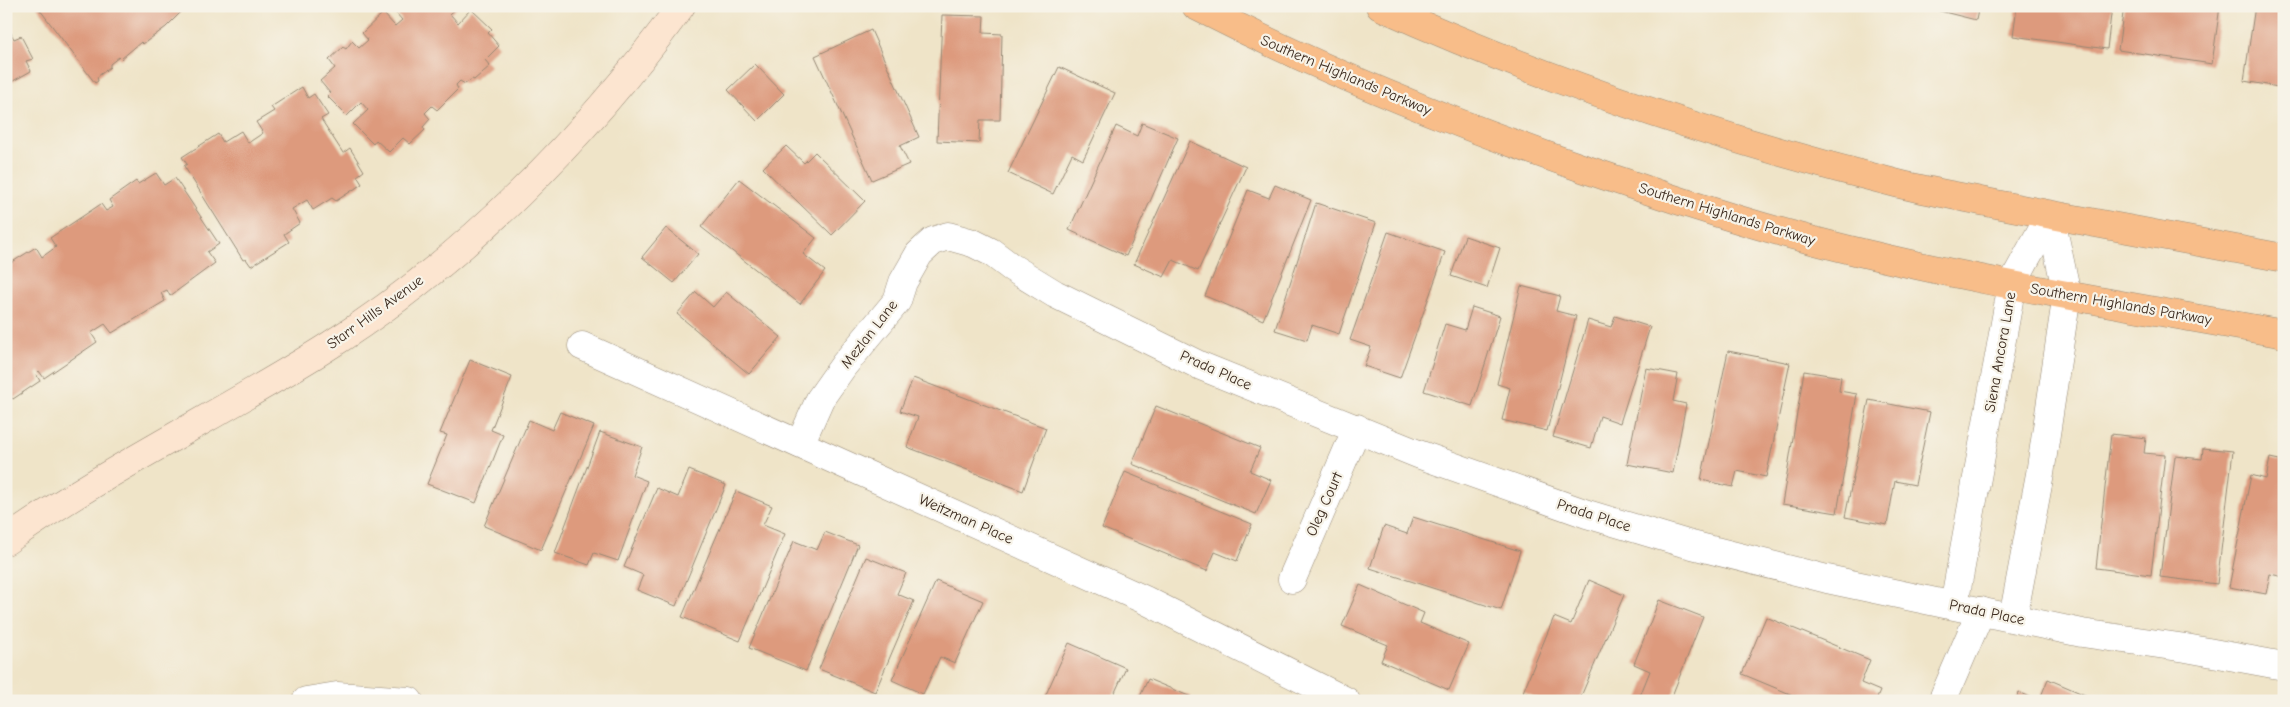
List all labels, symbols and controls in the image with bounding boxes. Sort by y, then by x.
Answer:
street label: Southern Highlands Parkway [1258,31,1434,119]
street label: Southern Highlands Parkway [1637,179,1818,250]
street label: Starr Hills Avenue [323,271,427,353]
street label: Southern Highlands Parkway [2029,279,2213,329]
street label: Siena Ancora Lane [1981,290,2020,413]
street label: Mezlan Lane [837,296,902,372]
street label: Prada Place [1177,346,1255,394]
street label: Oleg Court [1302,468,1346,539]
street label: Weitzman Place [916,490,1016,548]
street label: Prada Place [1555,495,1634,536]
street label: Prada Place [1948,595,2027,629]

